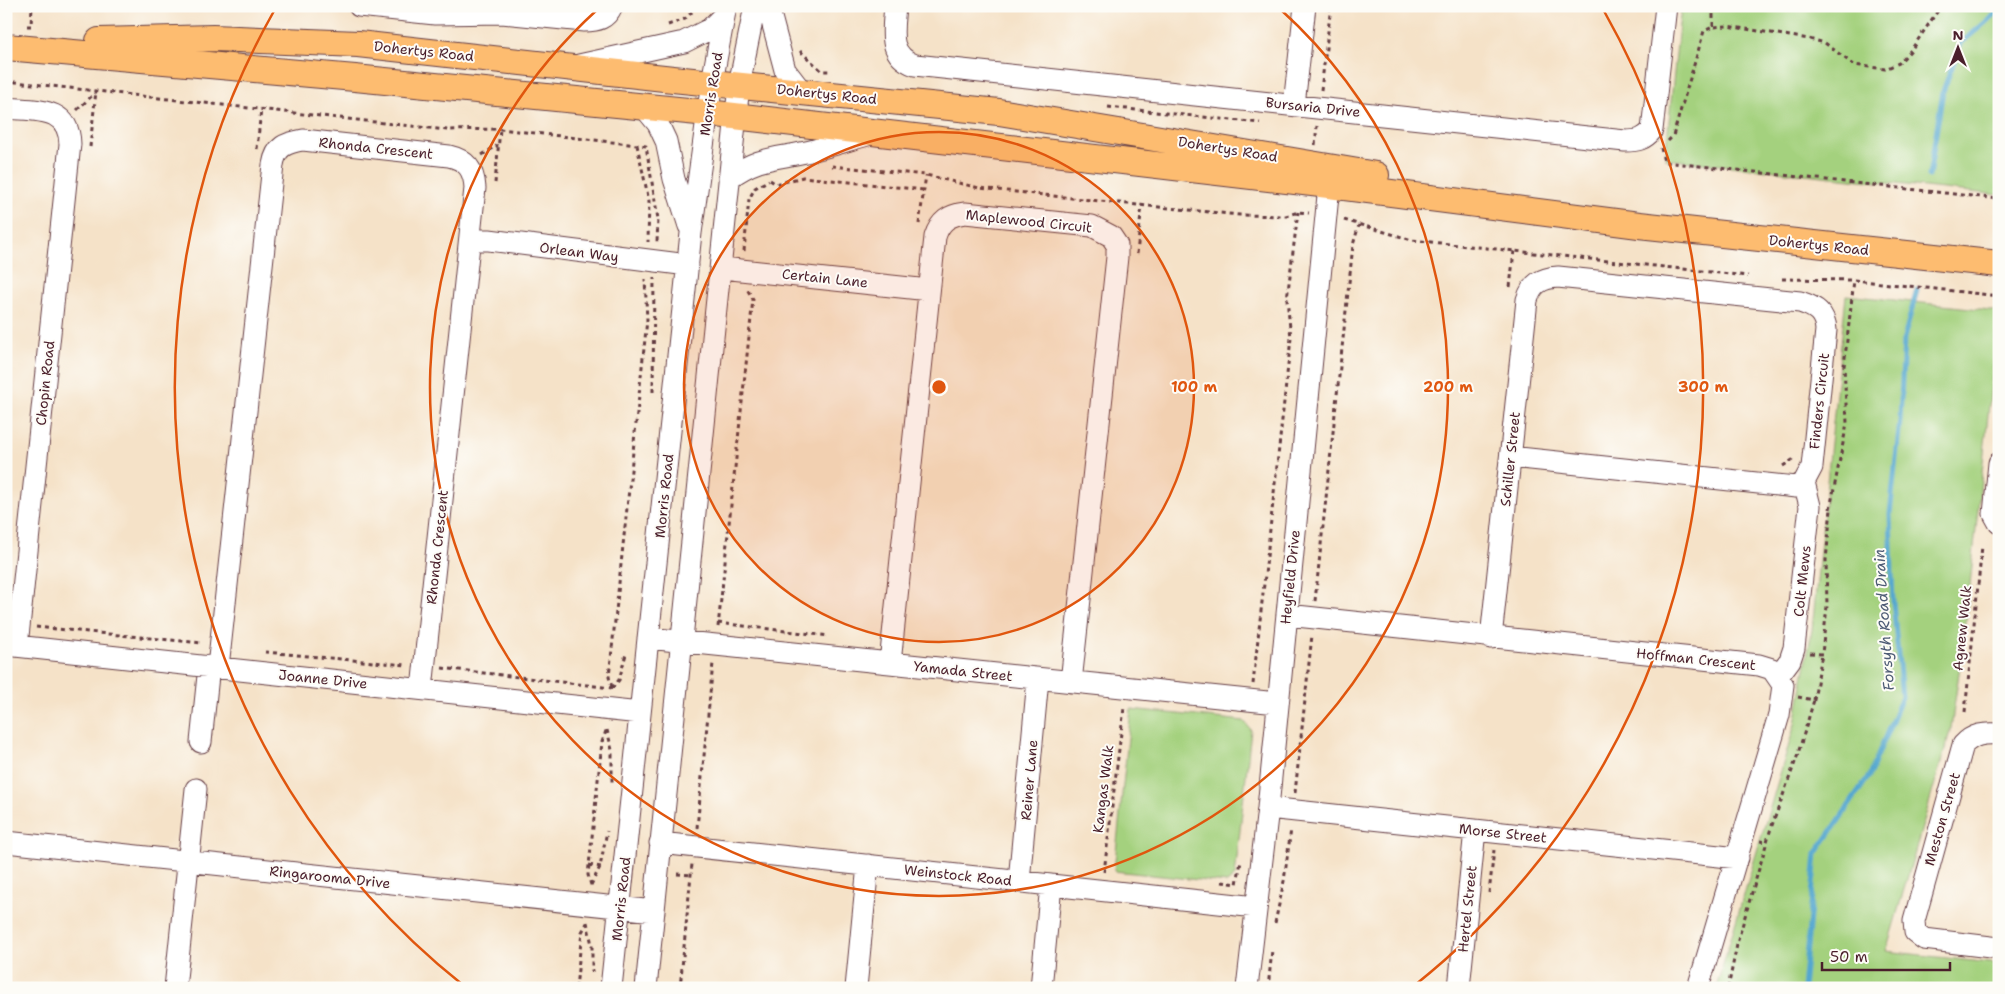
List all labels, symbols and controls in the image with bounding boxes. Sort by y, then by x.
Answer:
north arrow [1932,22,1982,72]
text: N [1952,26,1964,44]
street label: Dohertys Road [373,37,475,65]
street label: Morris Road [695,51,727,137]
street label: Dohertys Road [776,80,878,108]
street label: Bursaria Drive [1265,93,1361,121]
street label: Dohertys Road [1177,132,1279,166]
street label: Rhonda Crescent [318,133,434,163]
street label: Maplewood Circuit [965,205,1093,237]
street label: Dohertys Road [1768,231,1870,259]
street label: Orlean Way [538,238,620,266]
street label: Certain Lane [781,265,869,291]
street label: Chopin Road [32,339,58,426]
street label: Finders Circuit [1805,352,1833,450]
text: 100 m [1171,377,1217,397]
text: 200 m [1423,377,1473,397]
text: 300 m [1678,377,1728,397]
centre of rings [930,378,948,396]
street label: Schiller Street [1496,411,1524,507]
street label: Morris Road [651,453,677,539]
street label: Rhonda Crescent [422,489,452,605]
street label: Heyfield Drive [1276,529,1304,625]
street label: Colt Mews [1789,544,1815,618]
water label: Forsyth Road Drain [1869,548,1899,692]
street label: Agnew Walk [1949,584,1975,672]
street label: Hoffman Crescent [1635,644,1757,674]
street label: Yamada Street [912,657,1014,685]
street label: Joanne Drive [278,665,369,693]
street label: Reiner Lane [1017,739,1042,821]
street label: Kangas Walk [1089,744,1117,834]
street label: Meston Street [1920,770,1964,868]
street label: Morse Street [1458,819,1548,847]
street label: Morris Road [608,856,634,942]
street label: Weinstock Road [903,860,1013,890]
street label: Ringarooma Drive [269,862,391,892]
street label: Hertel Street [1453,864,1481,954]
scale bar [1822,939,1950,971]
text: 50 m [1830,947,1868,967]

